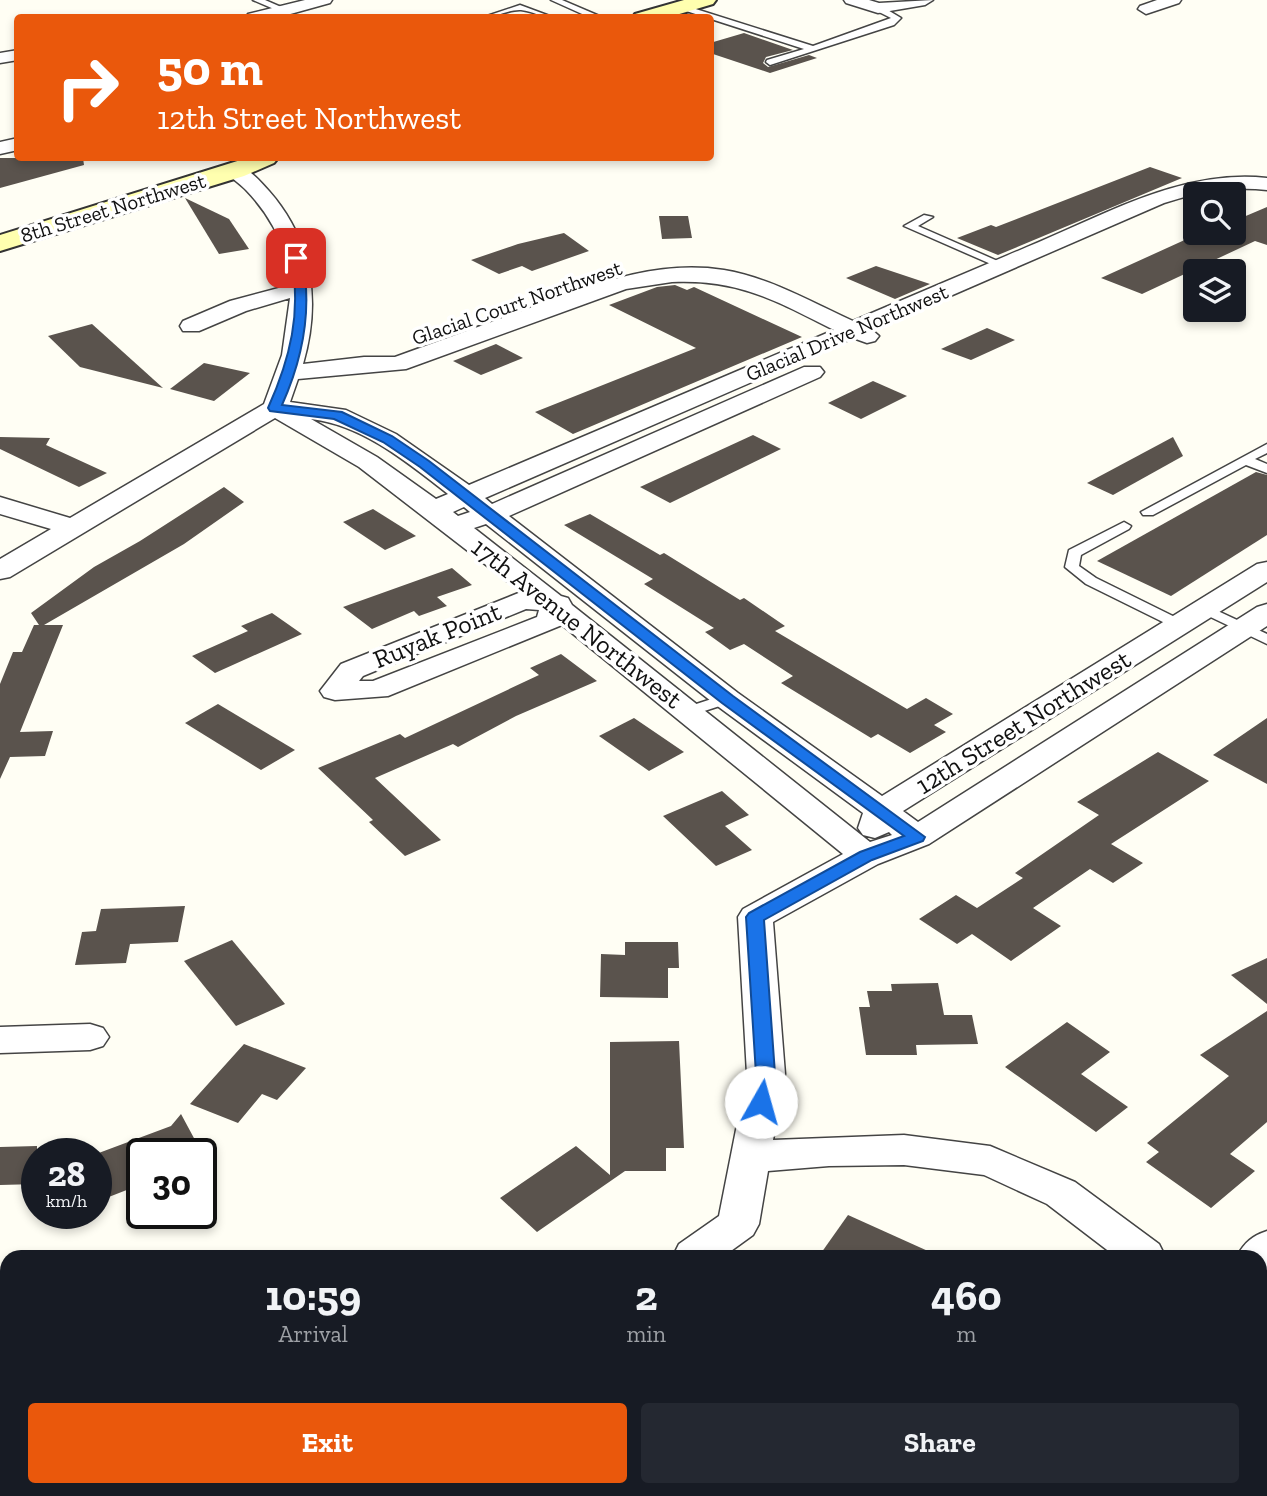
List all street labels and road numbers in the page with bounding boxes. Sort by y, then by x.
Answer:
street label: 8th Street Northwest [17,167,209,248]
street label: Glacial Court Northwest [409,255,625,350]
street label: Glacial Drive Northwest [742,279,952,386]
street label: 17th Avenue Northwest [465,531,689,715]
street label: Ruyak Point [368,595,506,675]
street label: 12th Street Northwest [910,643,1137,801]

